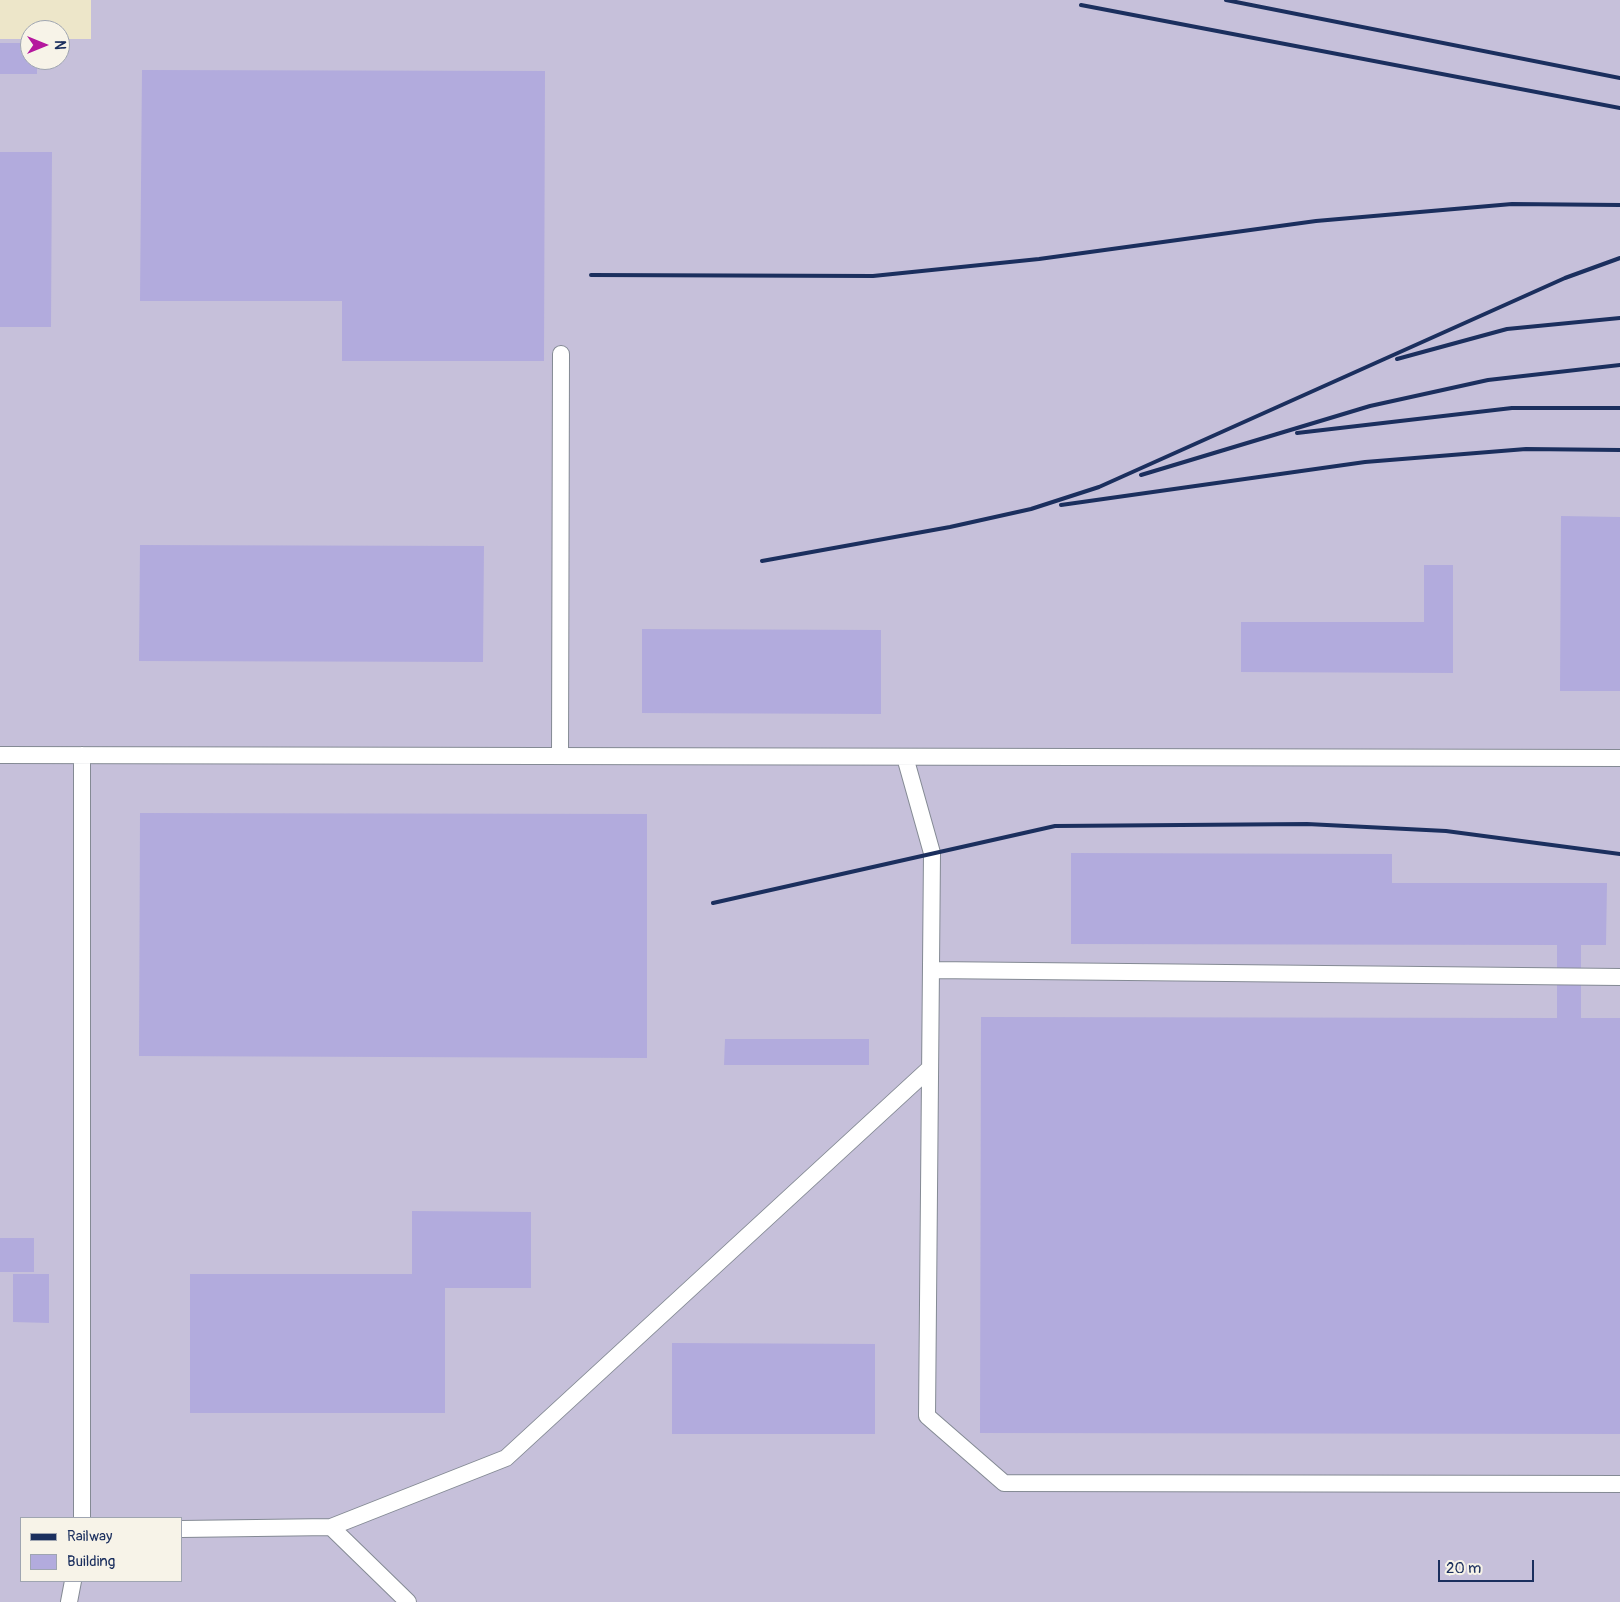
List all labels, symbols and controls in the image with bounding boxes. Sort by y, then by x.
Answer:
north arrow [20,20,70,70]
text: N [51,40,68,50]
legend [20,1517,182,1582]
text: Railway [67,1527,112,1546]
scale bar [1440,1550,1536,1582]
text: Building [67,1552,115,1571]
text: 20 m [1446,1559,1481,1578]

